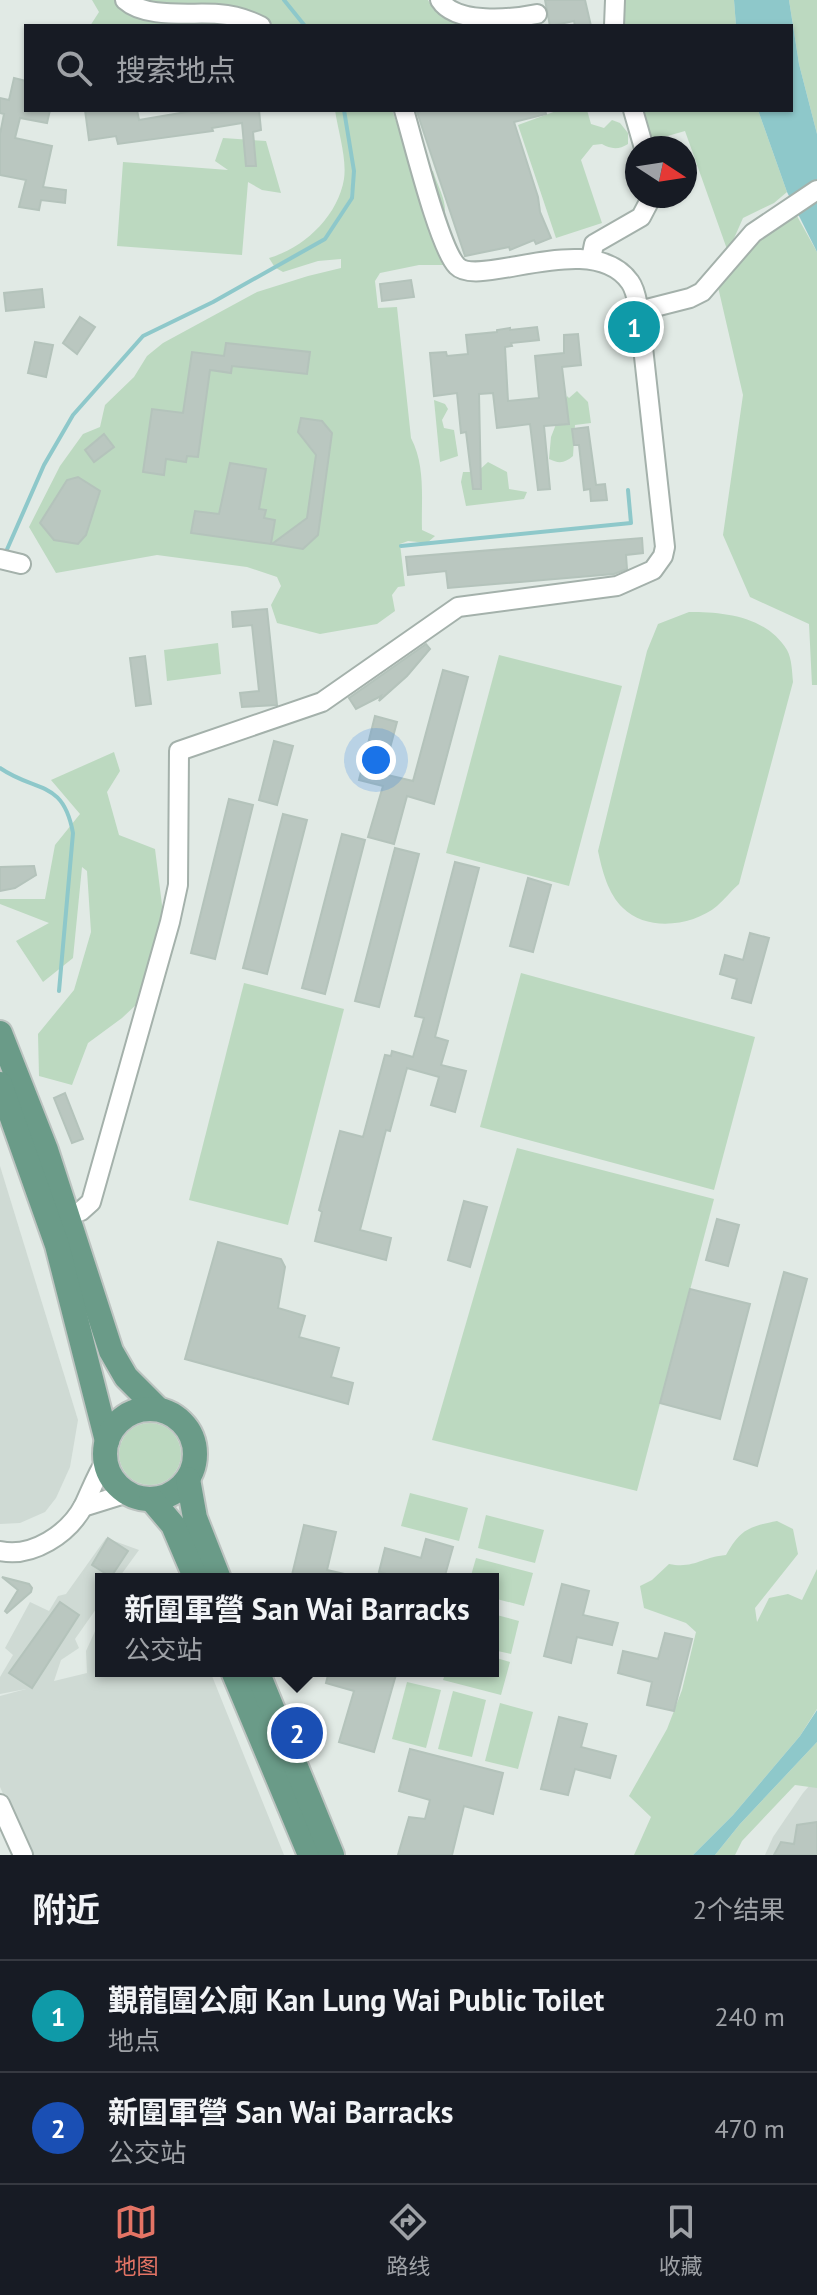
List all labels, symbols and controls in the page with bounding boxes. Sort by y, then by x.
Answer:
search box [24,24,793,112]
icon: search [52,46,96,90]
text: 搜索地点 [116,50,236,89]
north arrow [625,136,697,208]
pin: 1 [608,297,660,357]
your location [356,740,396,780]
popup [95,1573,499,1677]
text: 新圍軍營 San Wai Barracks [124,1589,470,1628]
text: 公交站 [124,1633,202,1666]
pin: 2 [271,1703,323,1763]
text: 附近 [32,1887,100,1931]
text: 2个结果 [693,1893,785,1926]
text: 覲龍圍公廁 Kan Lung Wai Public Toilet [108,1980,604,2019]
text: 1 [51,2000,65,2033]
text: 240 m [714,2000,785,2033]
text: 地点 [108,2024,160,2057]
text: 新圍軍營 San Wai Barracks [108,2092,453,2131]
text: 2 [51,2112,65,2145]
text: 470 m [714,2112,785,2145]
text: 公交站 [108,2136,186,2169]
tab: 地图 [114,2200,158,2280]
tab: 路线 [386,2200,431,2280]
tab: 收藏 [659,2200,703,2280]

